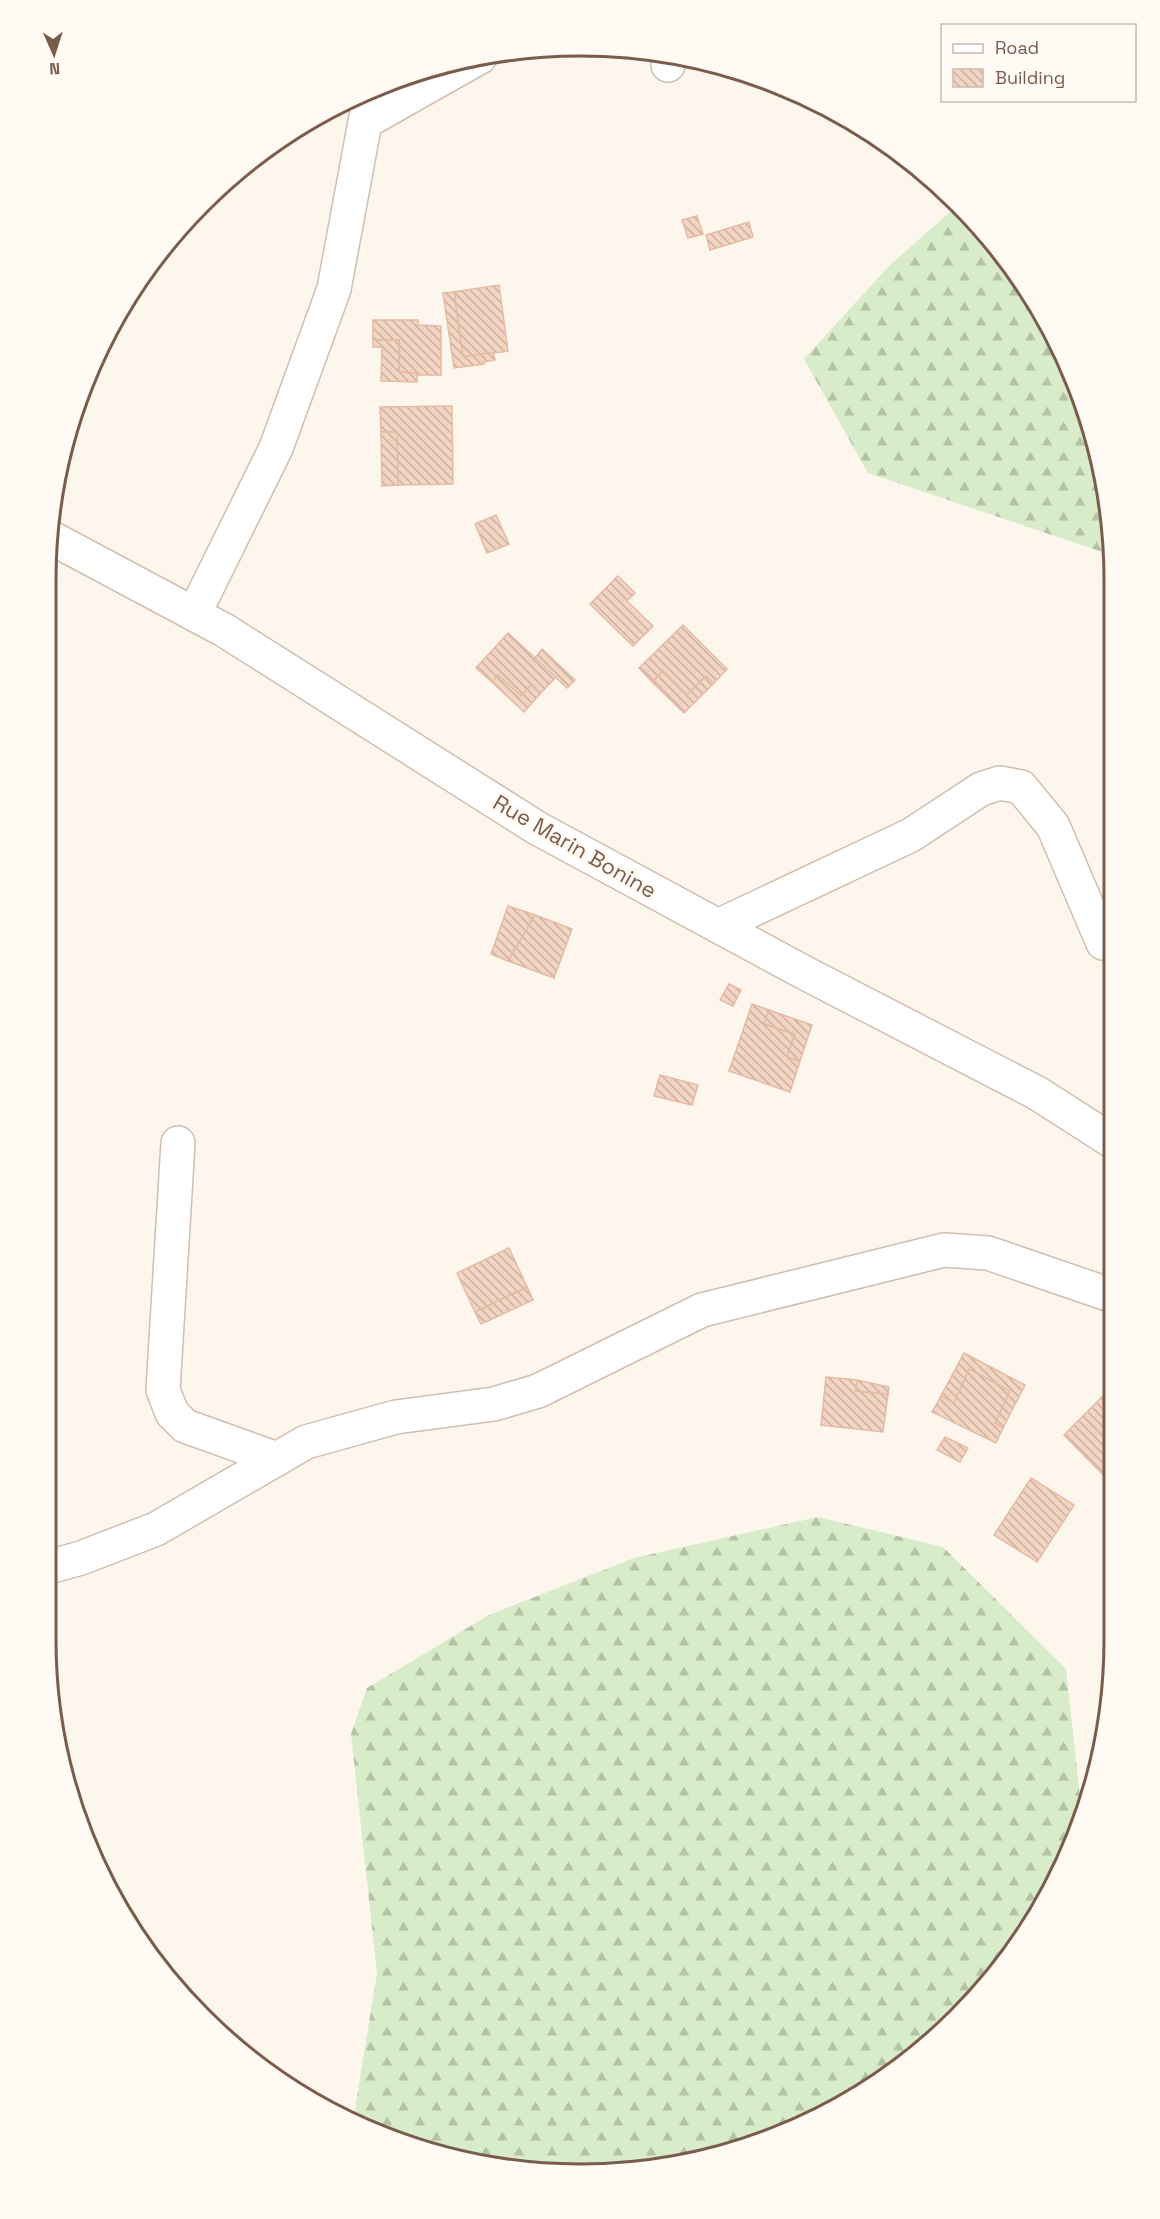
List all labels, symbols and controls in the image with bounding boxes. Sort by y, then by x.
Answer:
north arrow [24,24,84,84]
legend [941,24,1136,102]
text: Road [995,36,1039,59]
text: N [49,58,61,79]
text: Building [995,66,1065,89]
street label: Rue Marin Bonine [488,788,662,904]

